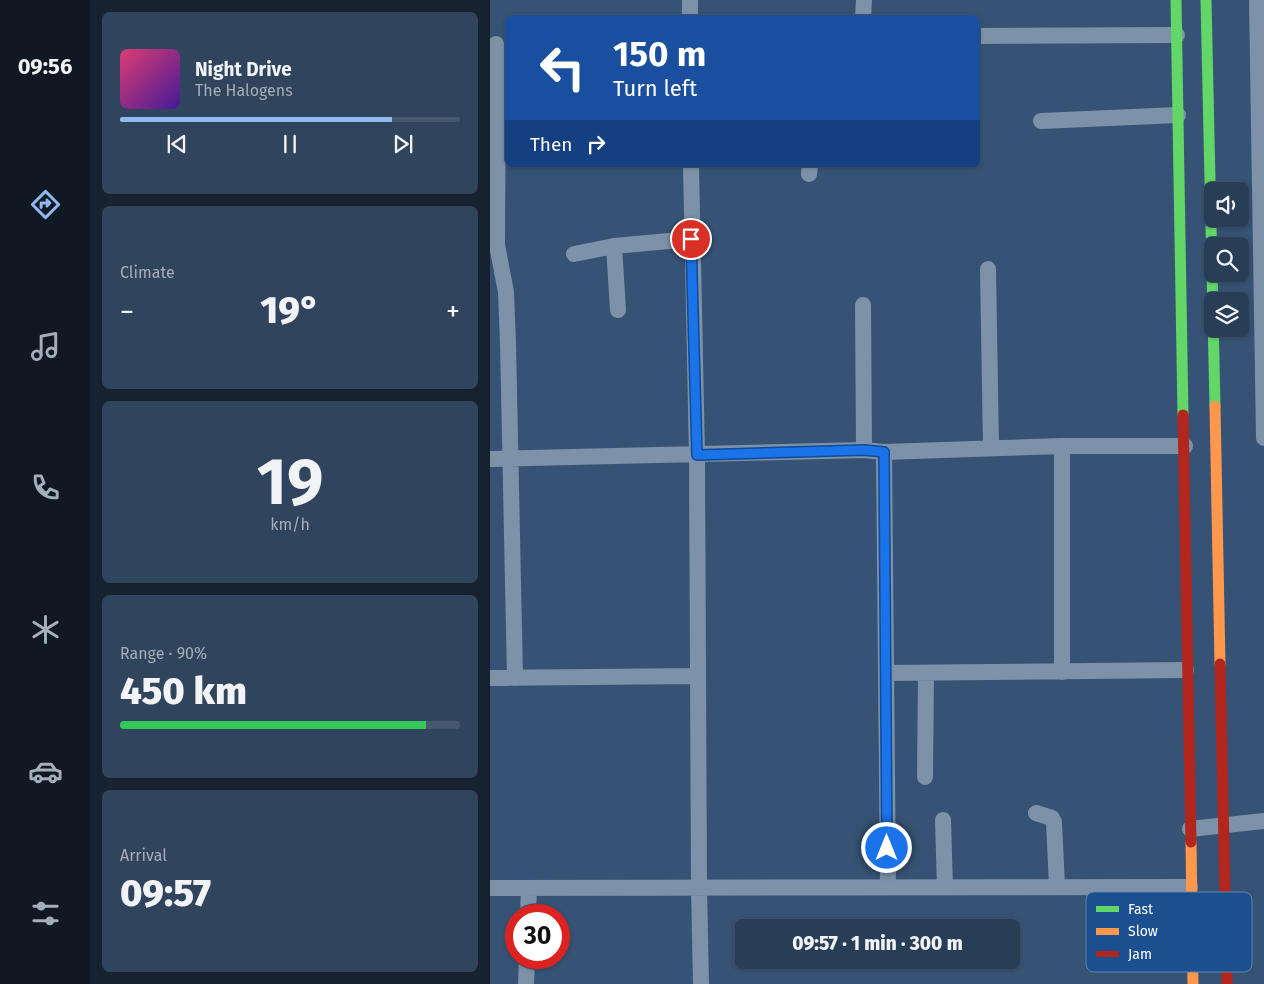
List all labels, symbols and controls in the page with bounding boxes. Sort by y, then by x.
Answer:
text: 150 m [613,33,706,75]
icon: left [530,35,595,100]
text: 09:56 [18,53,72,80]
text: Night Drive [195,58,292,81]
text: Turn left [613,75,697,102]
text: The Halogens [195,81,293,100]
icon: previous [163,130,191,158]
icon: pause [276,130,304,158]
icon: next [389,130,417,158]
icon: right [582,130,610,158]
text: Then [530,133,572,156]
map controls [1204,182,1249,337]
button: sound [1204,182,1249,227]
icon: directions [28,187,63,222]
pin [670,218,712,260]
icon: arrive [677,225,705,253]
button: search [1204,237,1249,282]
text: Climate [120,263,175,282]
text: 19° [260,287,320,333]
button: layers [1204,292,1249,337]
text: − [120,295,134,328]
text: + [446,295,460,328]
icon: music [28,329,63,364]
text: 19 [257,443,323,521]
icon: phone [28,470,63,505]
text: km/h [270,515,310,534]
icon: climate [28,612,63,647]
text: Range · 90% [120,644,207,663]
text: 450 km [120,668,247,714]
icon: car [28,754,63,789]
position arrow [860,821,912,873]
text: Arrival [120,846,167,865]
text: 09:57 [120,870,211,916]
legend [1086,892,1252,972]
icon: filters [28,896,63,931]
text: Fast [1128,901,1154,918]
speed limit sign: 30 [505,904,570,969]
text: Slow [1128,923,1158,940]
text: 09:57 · 1 min · 300 m [792,932,963,955]
text: Jam [1128,946,1152,963]

